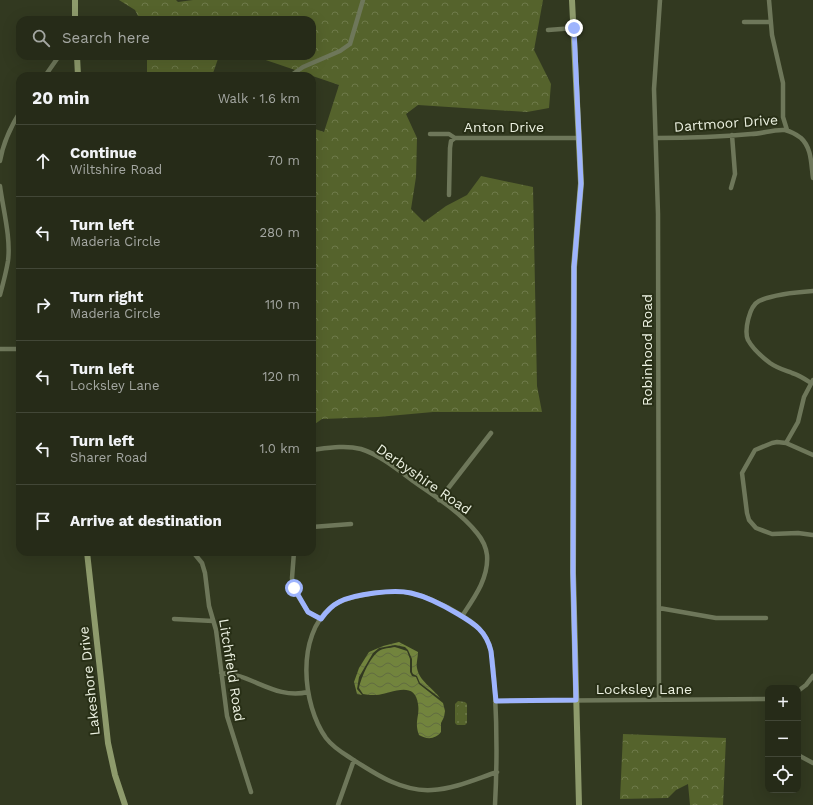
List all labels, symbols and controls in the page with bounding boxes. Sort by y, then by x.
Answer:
search box [16,16,316,60]
route end [565,19,583,37]
icon: search [30,27,52,49]
text: Search here [62,29,150,47]
text: 20 min [32,88,89,108]
text: Walk · 1.6 km [218,91,300,106]
street label: Dartmoor Drive [673,111,779,135]
street label: Anton Drive [464,119,544,135]
text: Continue [70,144,137,162]
icon: ahead [32,150,54,172]
text: 70 m [268,153,300,168]
text: Wiltshire Road [70,162,162,177]
text: Turn left [70,216,134,234]
icon: left [32,222,54,244]
text: 280 m [260,225,300,240]
text: Maderia Circle [70,234,161,249]
text: Turn right [70,288,143,306]
icon: right [32,294,54,316]
street label: Robinhood Road [639,294,655,406]
text: 110 m [265,297,300,312]
text: Maderia Circle [70,306,161,321]
text: Turn left [70,360,134,378]
icon: left [32,366,54,388]
text: 120 m [262,369,300,384]
text: Locksley Lane [70,378,159,393]
text: Turn left [70,432,134,450]
icon: left [32,438,54,460]
street label: Derbyshire Road [374,440,474,518]
text: 1.0 km [260,441,300,456]
text: Sharer Road [70,450,148,465]
icon: arrive [32,510,54,532]
text: Arrive at destination [70,512,222,530]
route start [285,579,303,597]
street label: Litchfield Road [216,618,248,722]
street label: Lakeshore Drive [75,626,103,736]
street label: Locksley Lane [596,681,692,697]
map controls [765,685,801,793]
button: + [765,685,801,721]
button: − [765,721,801,757]
button: locate [765,757,801,793]

